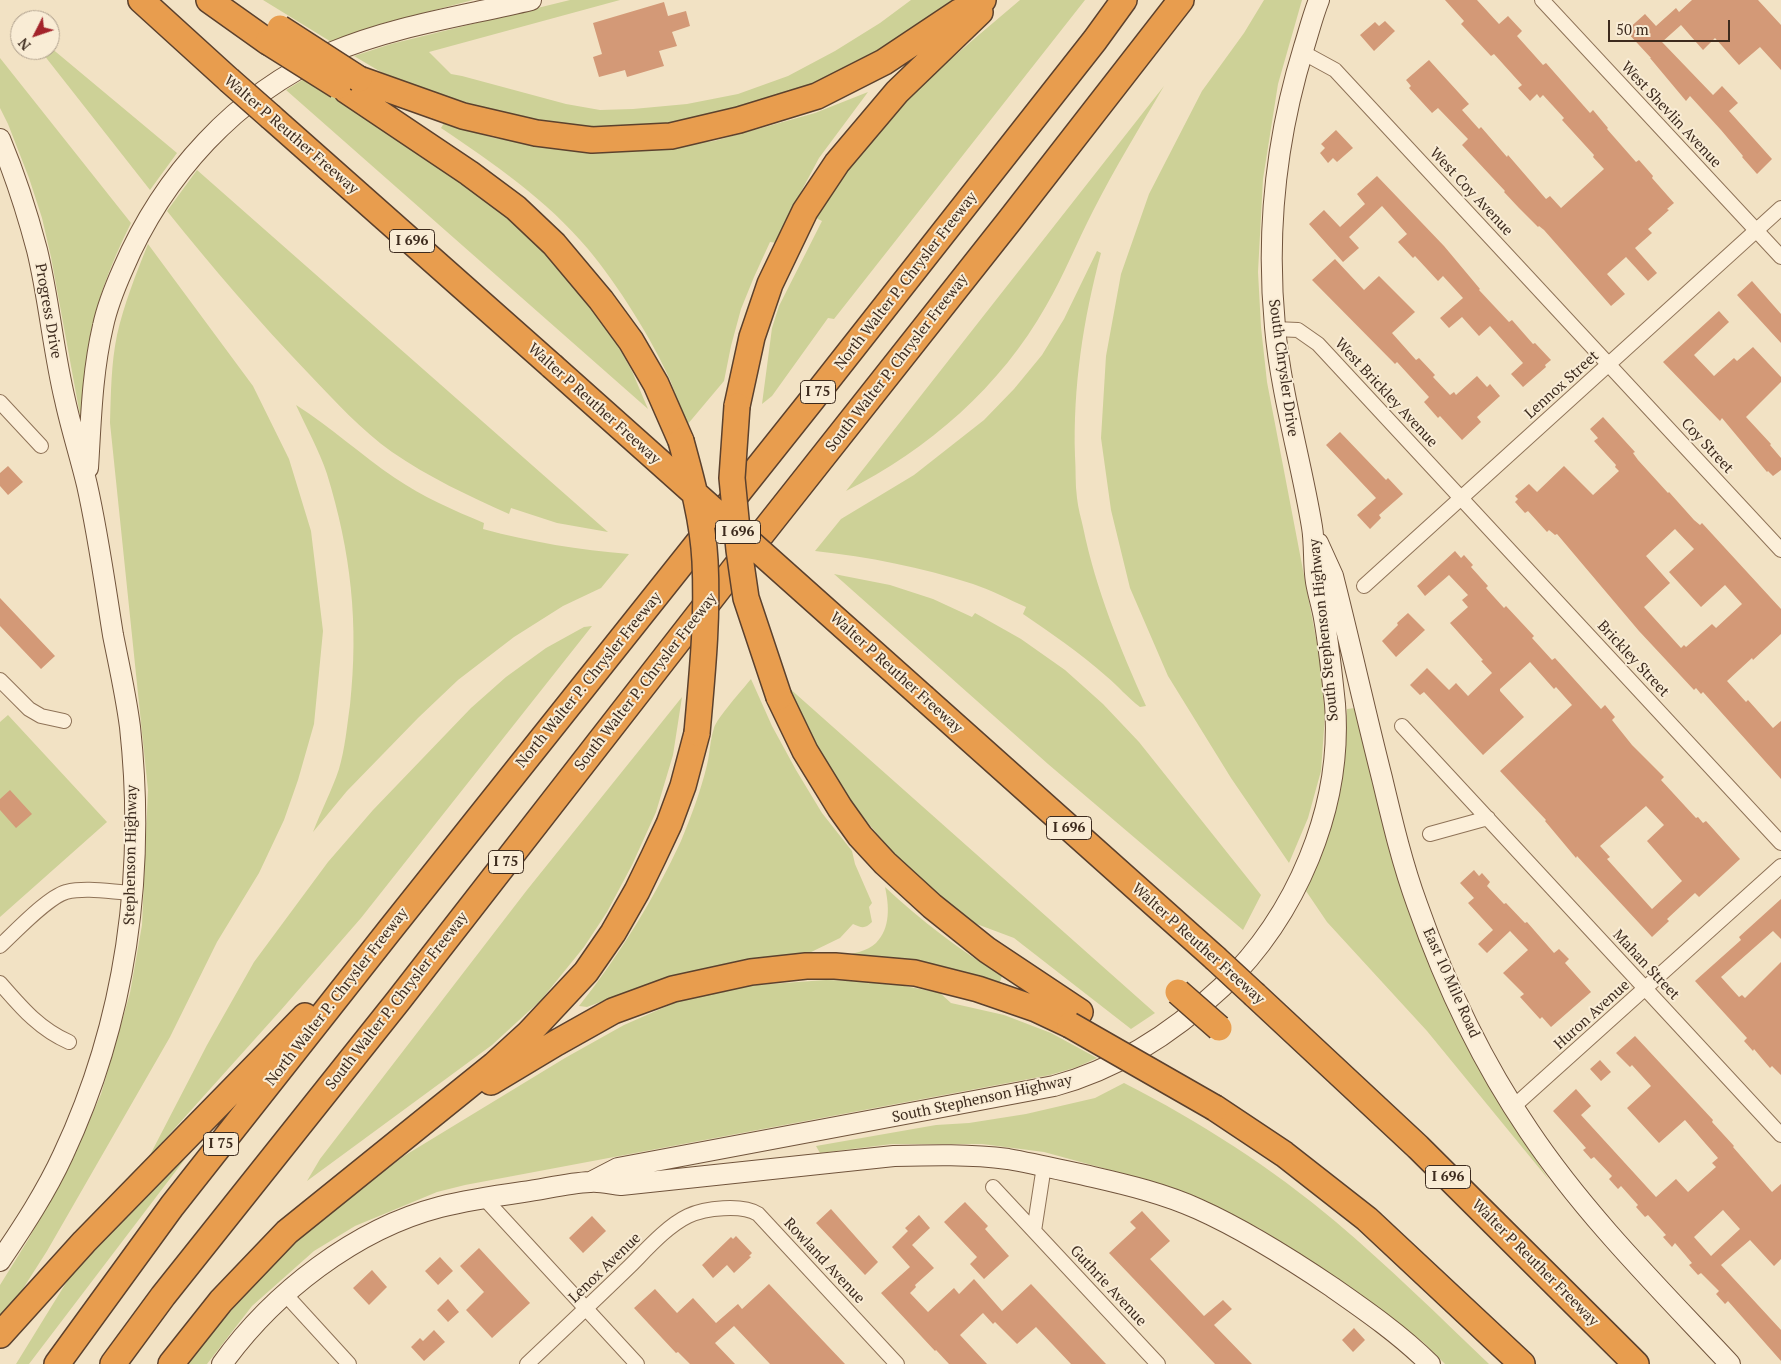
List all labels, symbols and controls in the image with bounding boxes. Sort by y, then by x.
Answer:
north arrow [10,10,60,60]
scale bar [1611,10,1734,42]
text: 50 m [1616,19,1649,39]
text: N [13,34,35,55]
street label: West Shevlin Avenue [1617,58,1725,172]
street label: Walter P Reuther Freeway [220,72,362,198]
street label: West Coy Avenue [1426,144,1516,240]
street label: North Walter P. Chrysler Freeway [831,189,981,373]
road number: I 696 [390,230,434,252]
street label: Progress Drive [31,262,65,360]
street label: South Walter P. Chrysler Freeway [822,271,972,455]
street label: South Chrysler Drive [1264,298,1302,438]
street label: West Brickley Avenue [1331,335,1441,451]
street label: Walter P Reuther Freeway [524,340,664,468]
street label: Lennox Street [1521,347,1603,423]
road number: I 75 [800,381,836,404]
street label: Coy Street [1677,415,1737,477]
road number: I 696 [716,520,760,544]
street label: South Stephenson Highway [1305,538,1343,722]
street label: North Walter P. Chrysler Freeway [513,589,665,771]
street label: South Walter P. Chrysler Freeway [571,590,721,774]
street label: Walter P Reuther Freeway [826,609,966,737]
street label: Brickley Street [1593,617,1673,701]
street label: Stephenson Highway [121,785,141,925]
road number: I 696 [1046,816,1092,840]
road number: I 75 [488,850,524,874]
street label: Walter P Reuther Freeway [1128,880,1268,1008]
street label: North Walter P. Chrysler Freeway [262,905,412,1089]
street label: South Walter P. Chrysler Freeway [322,909,472,1093]
street label: East 10 Mile Road [1419,925,1483,1041]
street label: Mahan Street [1609,926,1683,1004]
street label: Huron Avenue [1551,976,1633,1054]
street label: South Stephenson Highway [890,1071,1074,1127]
road number: I 75 [204,1132,238,1156]
road number: I 696 [1426,1166,1470,1188]
street label: Walter P Reuther Freeway [1468,1196,1602,1330]
street label: Rowland Avenue [780,1214,868,1308]
street label: Lenox Avenue [565,1229,645,1307]
street label: Guthrie Avenue [1066,1242,1150,1330]

